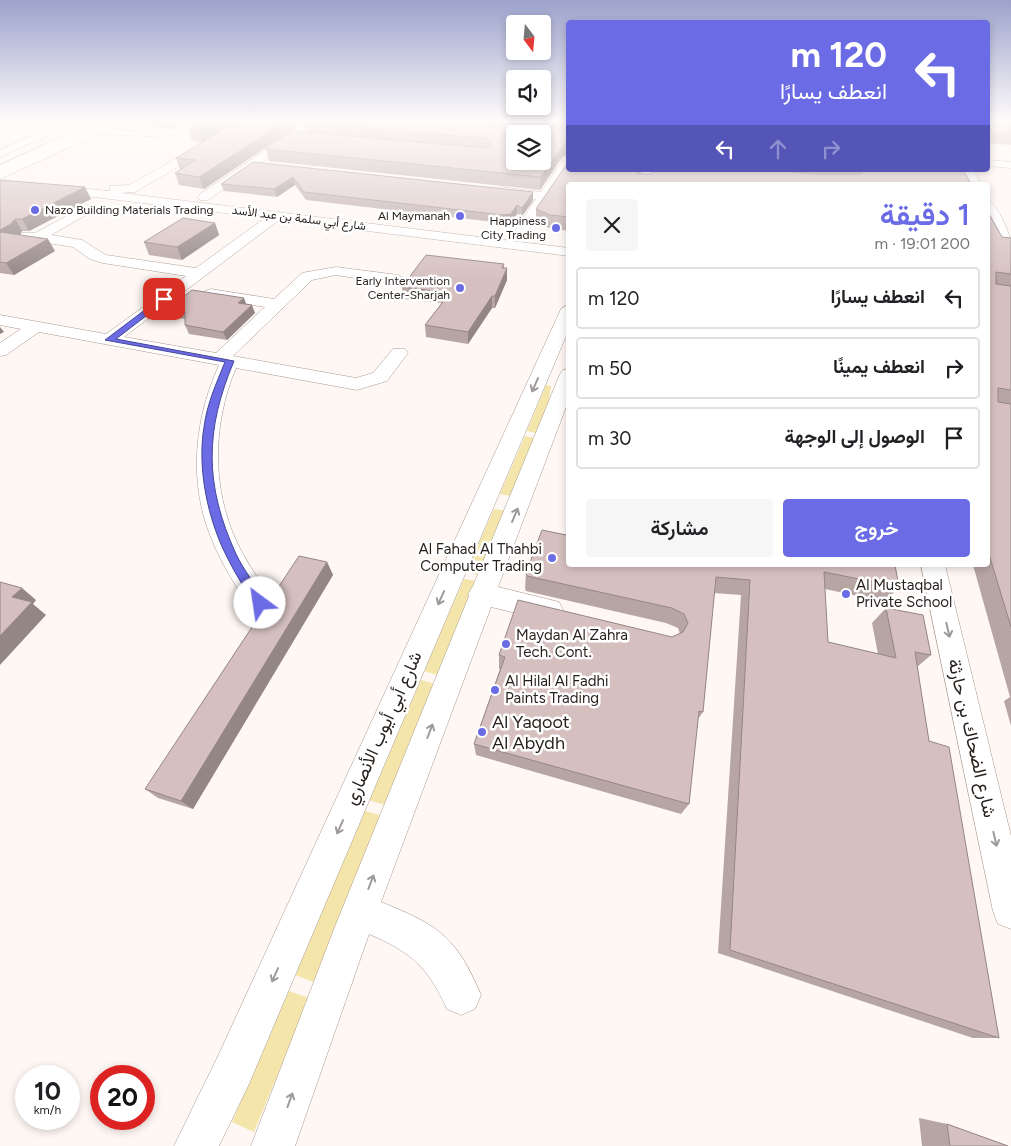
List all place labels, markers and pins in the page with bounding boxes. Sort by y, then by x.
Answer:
place label: Nazo Building Materials Trading [45,203,213,217]
marker: Nazo Building Materials Trading [29,204,41,216]
place label: Al Maymanah [378,209,450,223]
marker: Al Maymanah [454,210,466,222]
place label: Happiness City Trading [481,214,546,242]
marker: Happiness City Trading [550,222,562,234]
place label: Early Intervention Center-Sharjah [355,274,450,302]
pin [143,278,185,320]
marker: Early Intervention Center-Sharjah [454,282,466,294]
place label: Al Fahad Al Thahbi Computer Trading [419,540,542,575]
marker: Al Fahad Al Thahbi Computer Trading [546,552,558,564]
place label: Al Mustaqbal Private School [856,576,952,611]
marker: Al Mustaqbal Private School [840,588,852,600]
place label: Maydan Al Zahra Tech. Cont. [516,626,628,661]
marker: Maydan Al Zahra Tech. Cont. [500,638,512,650]
place label: Al Hilal Al Fadhi Paints Trading [505,672,608,707]
marker: Al Hilal Al Fadhi Paints Trading [489,684,501,696]
place label: Al Yaqoot Al Abydh [492,711,570,754]
marker: Al Yaqoot Al Abydh [476,726,488,738]

